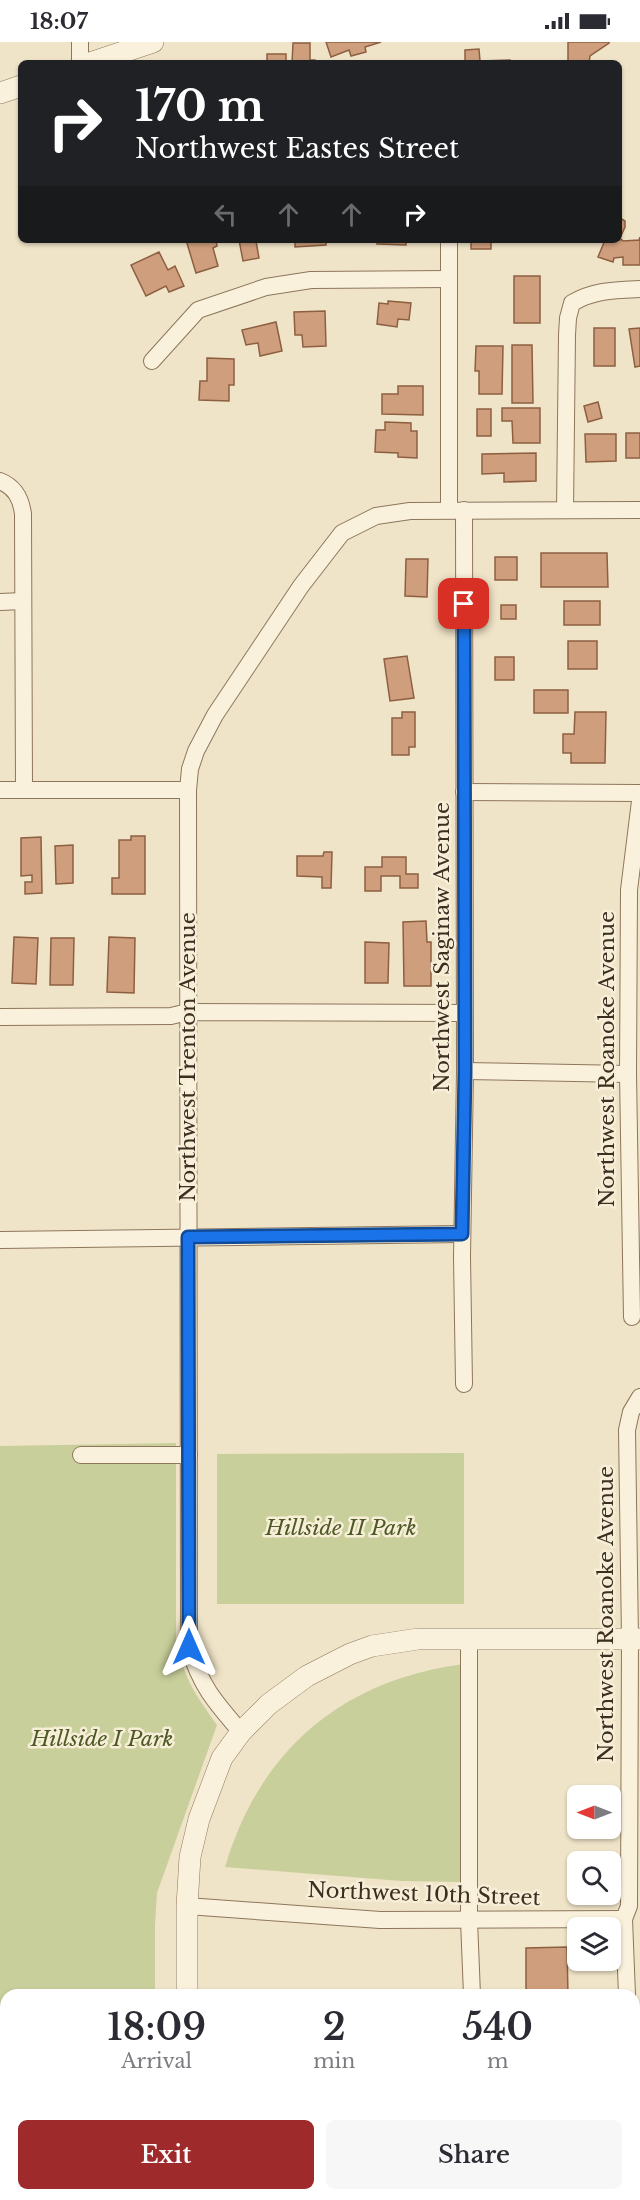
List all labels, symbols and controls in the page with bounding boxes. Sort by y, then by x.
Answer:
text: 18:07 [30,8,88,35]
text: 170 m [135,80,264,132]
icon: right [36,84,114,162]
text: Northwest Eastes Street [135,132,459,165]
icon: left [209,198,242,231]
icon: ahead [272,198,305,231]
icon: ahead [335,198,368,231]
icon: right [398,198,431,231]
pin [438,578,489,629]
icon: arrive [447,587,480,620]
street label: Northwest Saginaw Avenue [429,802,455,1092]
street label: Northwest Roanoke Avenue [594,911,620,1207]
street label: Northwest Trenton Avenue [175,912,201,1202]
street label: Northwest Roanoke Avenue [593,1466,619,1762]
park label: Hillside II Park [264,1515,417,1541]
position arrow [157,1615,221,1679]
park label: Hillside I Park [30,1726,173,1752]
north arrow [567,1785,621,1839]
map controls [567,1785,621,1971]
button: search [567,1851,621,1905]
street label: Northwest 10th Street [307,1877,541,1911]
button: layers [567,1917,621,1971]
text: 18:09 [107,2005,206,2050]
text: 2 [323,2005,346,2050]
text: 540 [462,2005,533,2050]
text: Arrival [121,2049,192,2073]
text: min [313,2049,355,2073]
text: m [487,2049,508,2073]
button: Exit [18,2120,314,2189]
button: Share [326,2120,622,2189]

